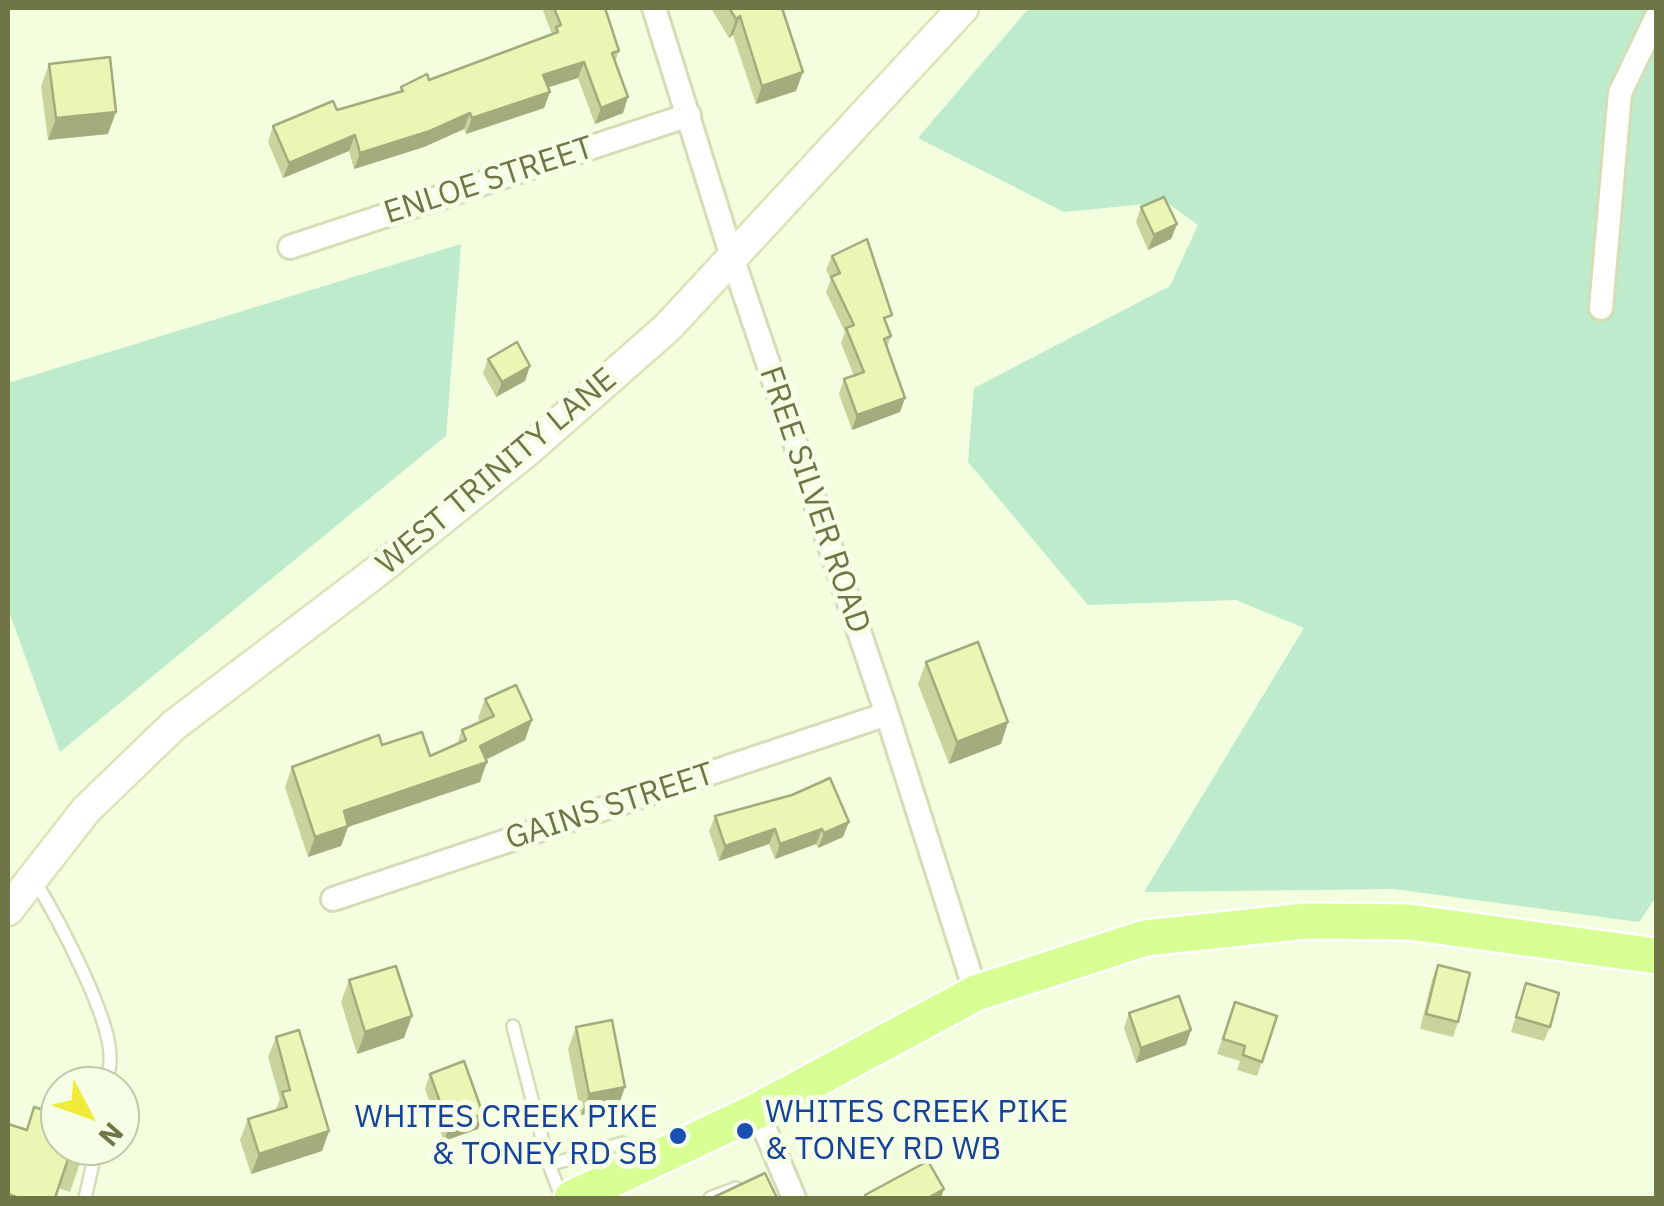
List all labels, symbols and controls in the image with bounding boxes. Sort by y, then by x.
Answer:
street label: ENLOE STREET [380,129,598,233]
street label: WEST TRINITY LANE [369,360,625,584]
street label: FREE SILVER ROAD [750,362,878,638]
street label: GAINS STREET [501,755,719,859]
north arrow [40,1066,140,1166]
place label: WHITES CREEK PIKE & TONEY RD WB [765,1094,1068,1169]
place label: WHITES CREEK PIKE & TONEY RD SB [355,1099,658,1174]
text: N [91,1115,132,1154]
marker: WHITES CREEK PIKE & TONEY RD WB [734,1120,756,1142]
marker: WHITES CREEK PIKE & TONEY RD SB [667,1125,689,1147]

